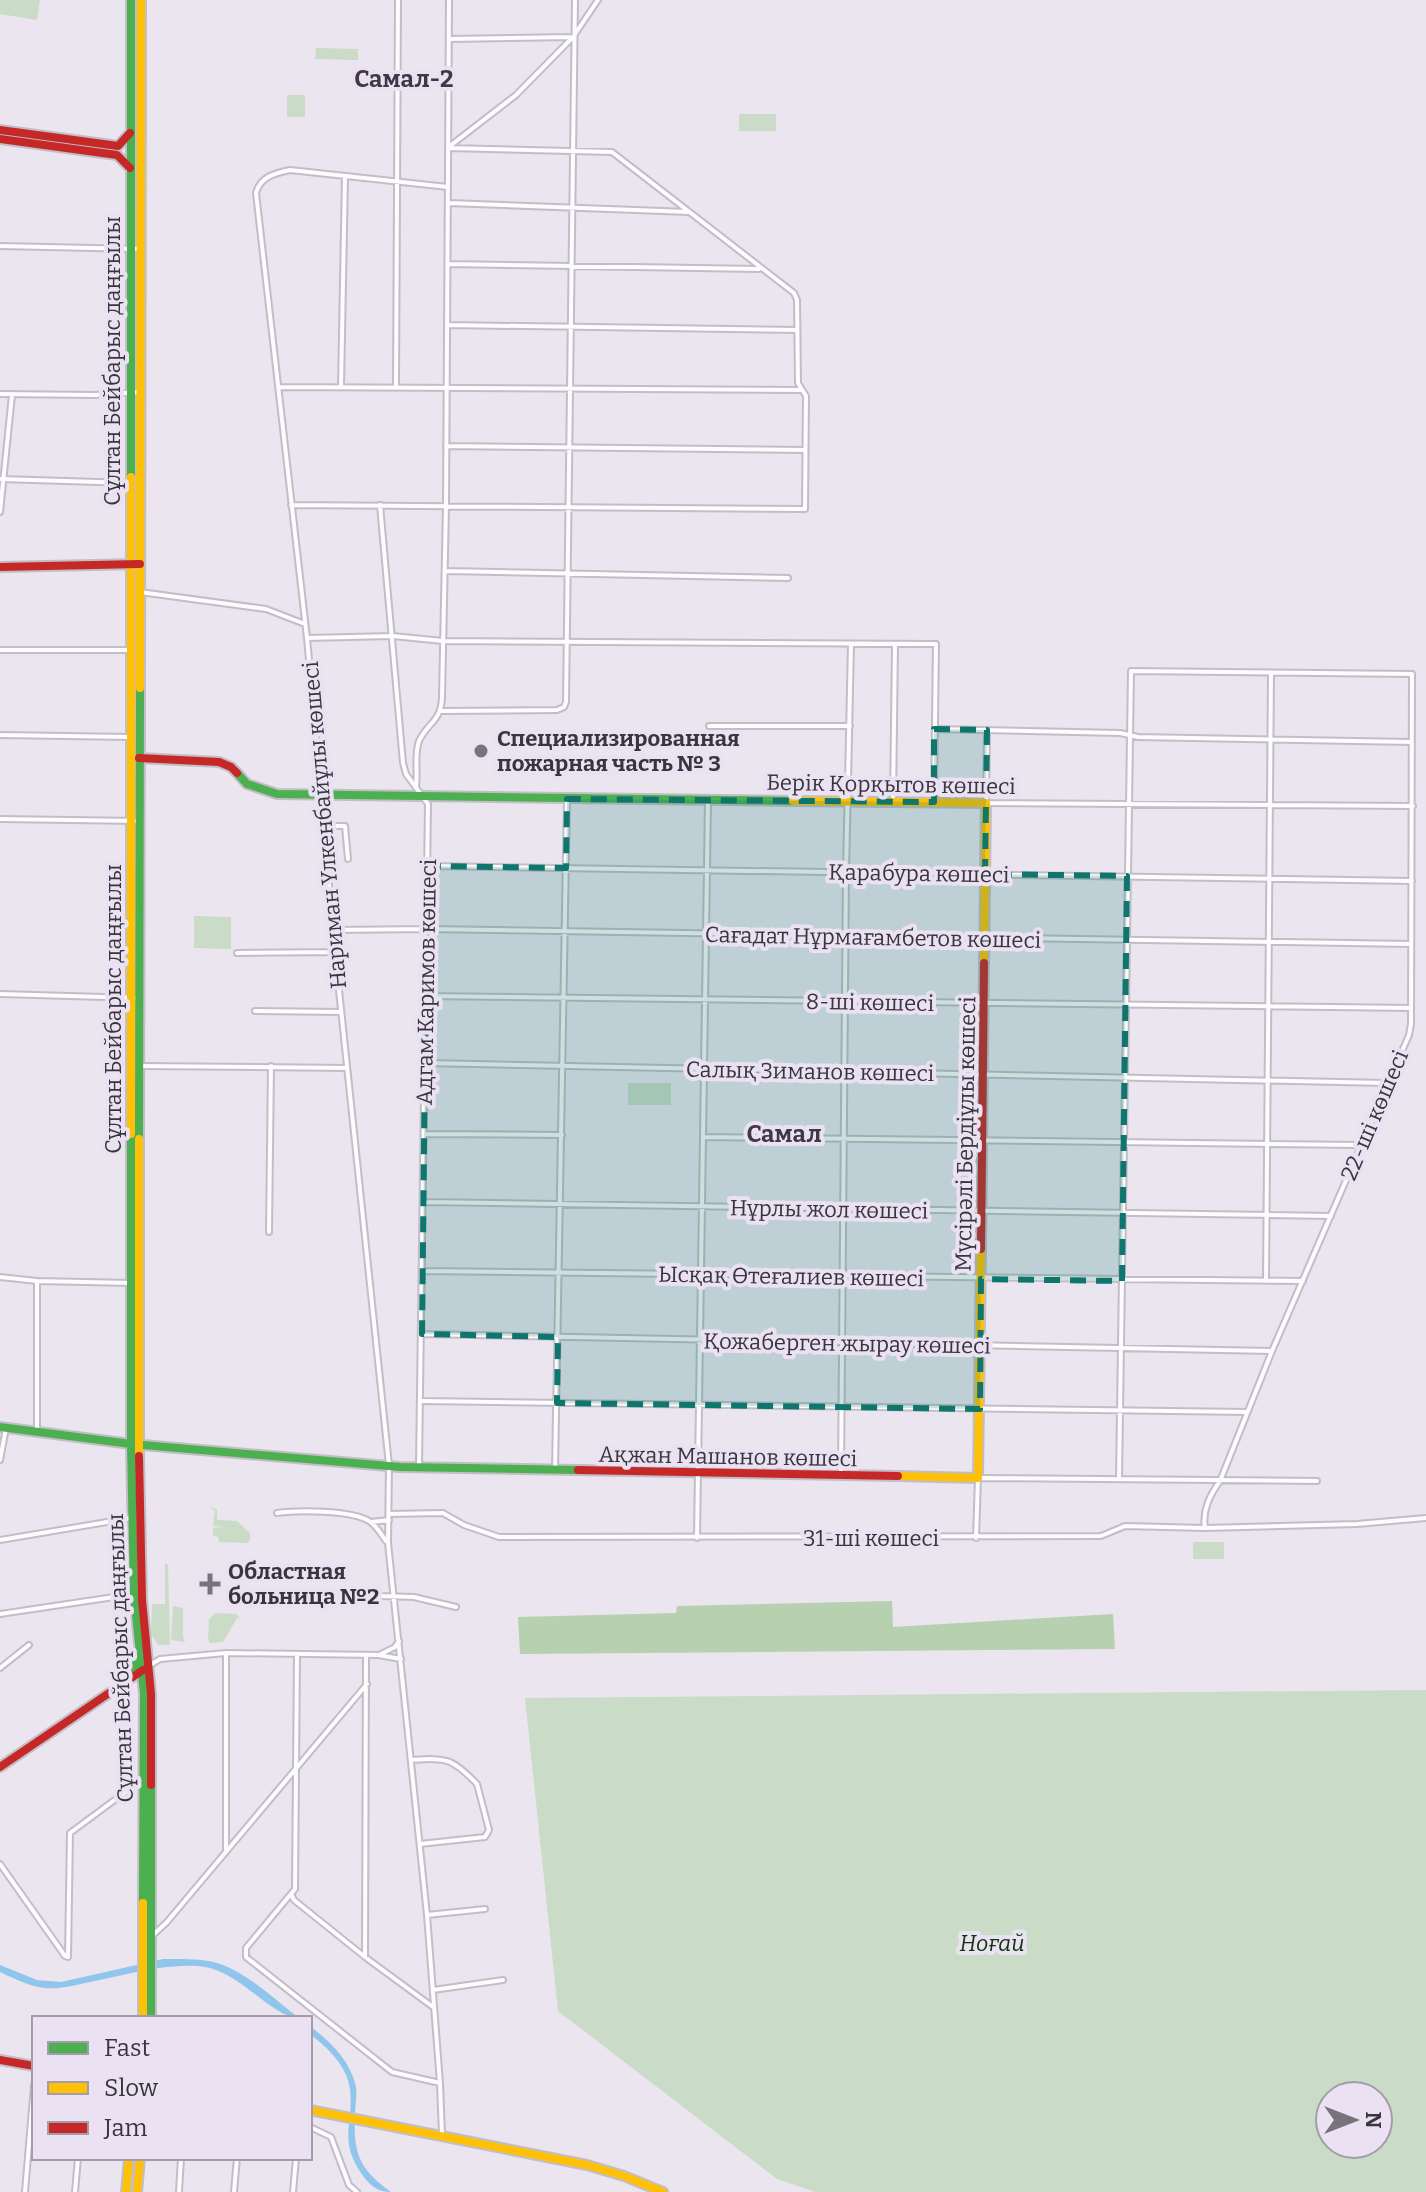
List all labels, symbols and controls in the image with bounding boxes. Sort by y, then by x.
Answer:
district label: Самал-2 [354,65,454,93]
street label: Сұлтан Бейбарыс даңғылы [99,216,126,506]
street label: Нариман Үлкенбайұлы көшесі [297,660,352,990]
place label: Специализированная пожарная часть № 3 [497,725,740,777]
marker: Специализированная пожарная часть № 3 [472,742,490,760]
street label: Берік Қорқытов көшесі [766,769,1016,800]
street label: Адгам Каримов көшесі [411,858,442,1105]
street label: Қарабура көшесі [828,858,1010,889]
street label: Сұлтан Бейбарыс даңғылы [100,864,127,1154]
street label: Сағадат Нұрмағамбетов көшесі [705,921,1042,954]
street label: 8-шi көшесi [806,988,935,1017]
street label: Мүсірәлі Бердіұлы көшесі [950,996,981,1272]
street label: 22-ші көшесі [1335,1046,1414,1184]
street label: Салық Зиманов көшесі [686,1056,935,1087]
district label: Самал [746,1120,822,1148]
street label: Нұрлы жол көшесі [730,1194,929,1225]
street label: Ысқақ Өтеғалиев көшесі [658,1261,925,1292]
street label: Қожаберген жырау көшесі [703,1327,991,1360]
street label: Ақжан Машанов көшесі [598,1441,858,1472]
street label: Сұлтан Бейбарыс даңғылы [102,1513,139,1803]
street label: 31-ші көшесі [803,1525,940,1552]
place label: Областная больница №2 [228,1558,379,1610]
marker: Областная больница №2 [199,1573,221,1595]
park label: Ноғай [959,1930,1025,1957]
legend [32,2016,312,2160]
text: Fast [104,2034,150,2062]
text: Slow [104,2074,159,2102]
north arrow [1314,2080,1394,2160]
text: N [1360,2112,1387,2129]
text: Jam [103,2114,148,2142]

